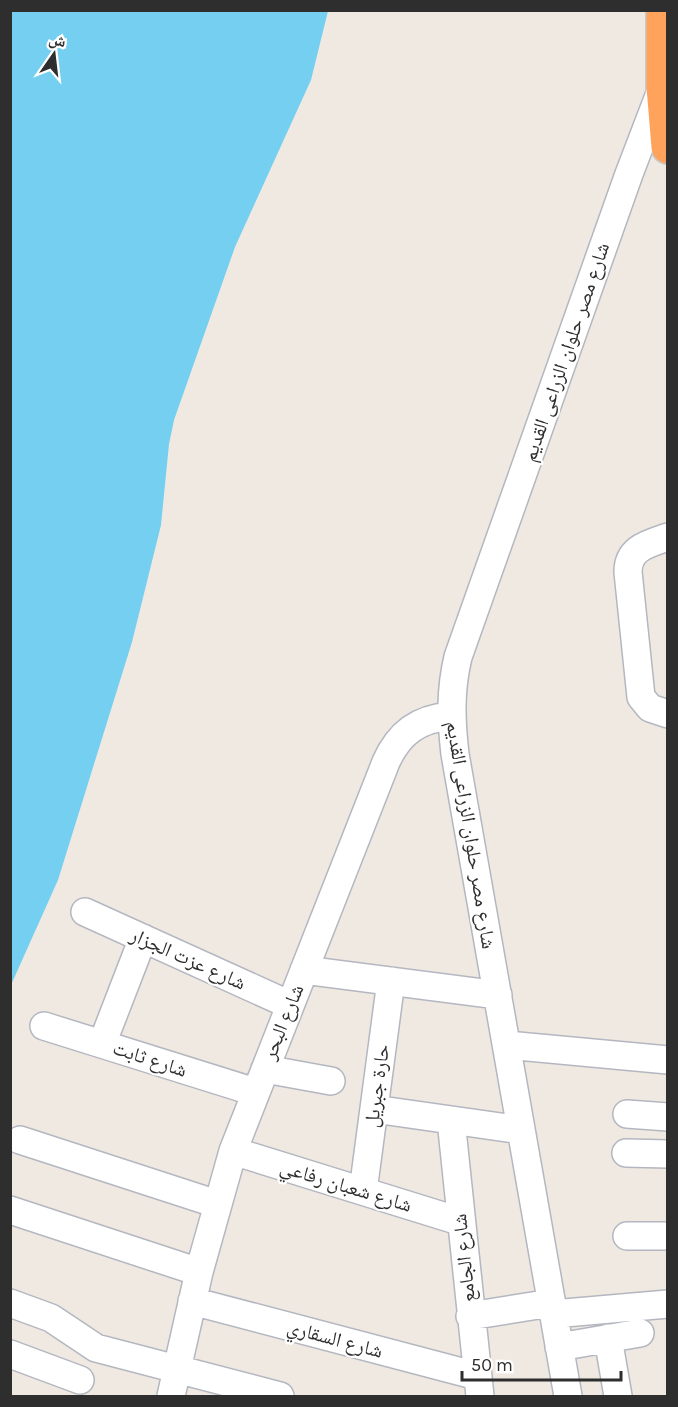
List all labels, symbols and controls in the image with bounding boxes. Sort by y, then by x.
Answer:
north arrow [24,24,84,84]
text: ش [47,29,68,51]
street label: شارع مصر حلوان الزراعى القديم [518,239,616,465]
street label: شارع مصر حلوان الزراعى القديم [440,719,500,951]
street label: شارع عزت الجزار [125,923,249,996]
street label: شارع البحر [257,981,309,1064]
street label: شارع ثابت [110,1036,190,1083]
street label: حارة جبريل [360,1043,394,1129]
street label: شارع شعبان رفاعي [276,1155,415,1221]
street label: شارع الجامع [448,1213,481,1303]
street label: شارع السقاري [284,1315,385,1367]
scale bar [462,1344,621,1382]
text: 50 m [471,1354,513,1376]

